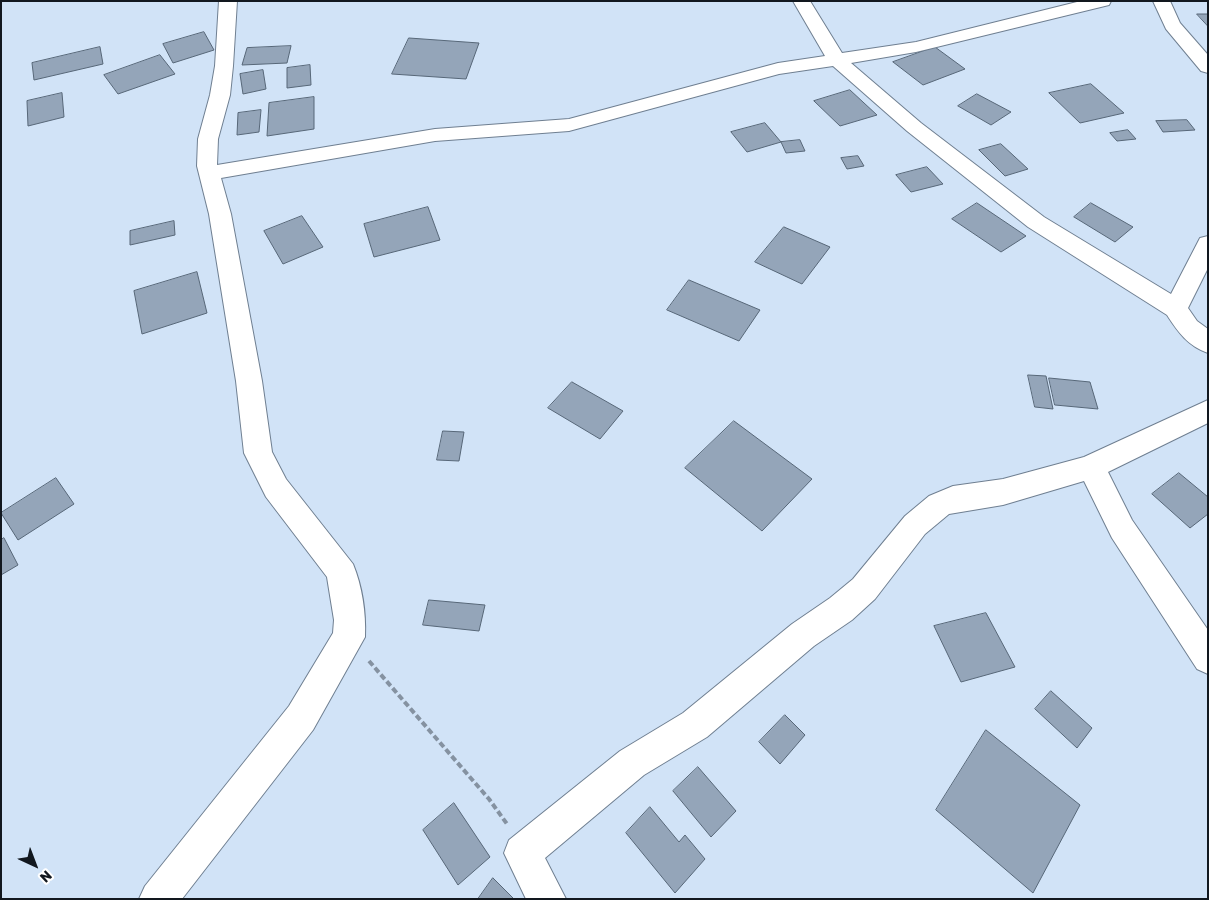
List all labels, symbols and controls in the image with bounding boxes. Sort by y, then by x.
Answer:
north arrow [10,840,60,890]
text: N [36,867,55,886]

